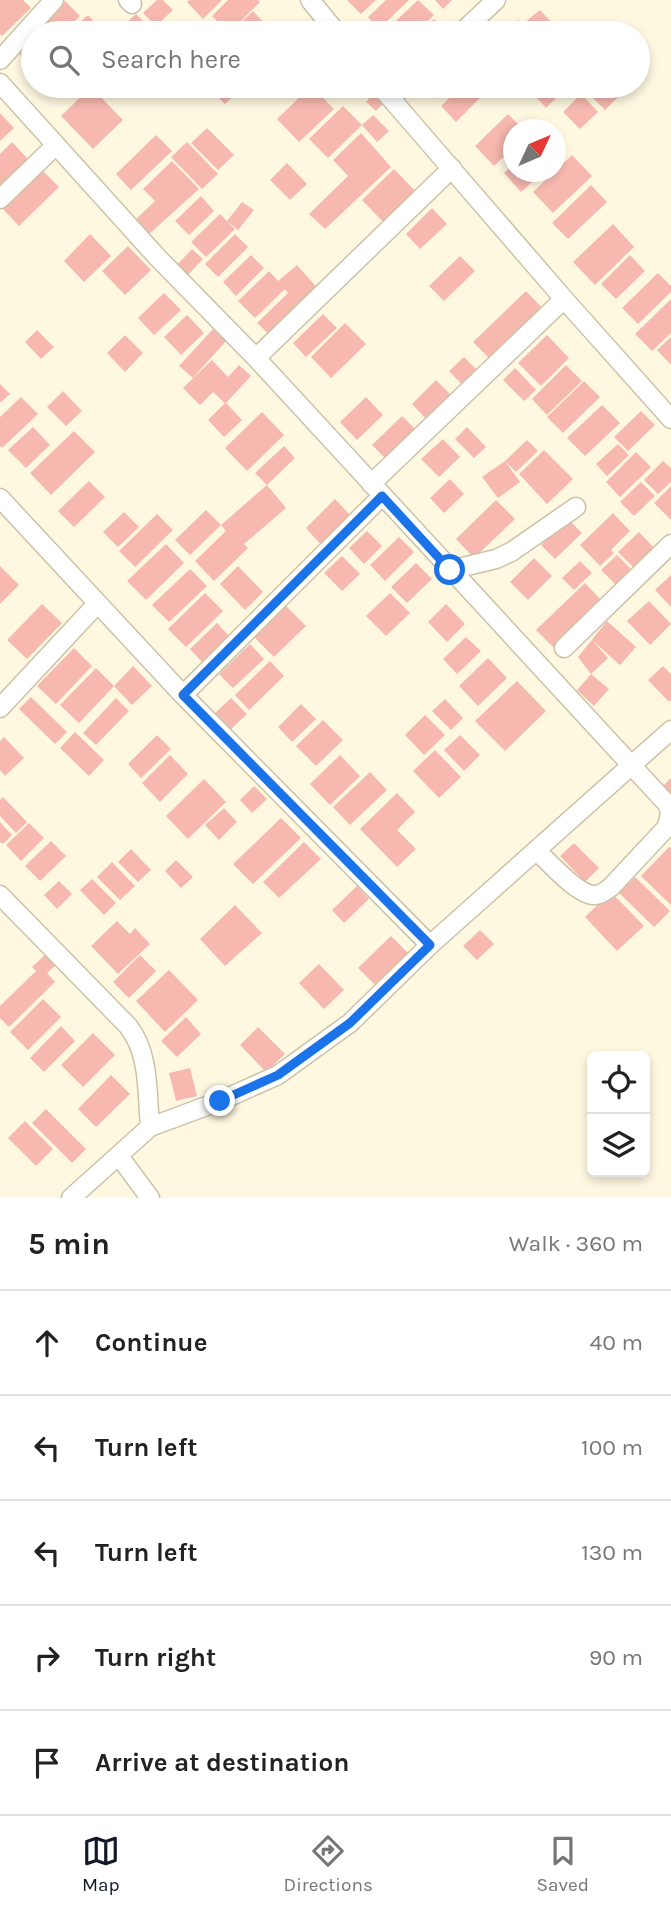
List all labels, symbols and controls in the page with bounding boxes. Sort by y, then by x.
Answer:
search box [21,21,650,98]
icon: search [45,41,83,79]
text: Search here [101,44,241,75]
north arrow [503,119,566,182]
route start [434,554,465,585]
map controls [587,1051,650,1177]
button: locate [587,1051,650,1114]
route end [204,1085,235,1116]
button: layers [587,1114,650,1177]
text: 5 min [28,1226,110,1262]
text: Walk · 360 m [509,1230,643,1257]
icon: ahead [28,1324,66,1362]
text: Continue [95,1327,207,1358]
text: 40 m [590,1329,643,1356]
icon: left [28,1429,66,1467]
text: Turn left [95,1432,197,1463]
text: 100 m [581,1434,643,1461]
icon: left [28,1534,66,1572]
text: Turn left [95,1537,197,1568]
text: 130 m [581,1539,643,1566]
icon: right [28,1639,66,1677]
text: Turn right [95,1642,216,1673]
text: 90 m [589,1644,643,1671]
icon: arrive [28,1744,66,1782]
text: Arrive at destination [95,1747,349,1778]
tab: Map [82,1832,120,1896]
tab: Directions [284,1832,373,1896]
tab: Saved [537,1832,589,1896]

